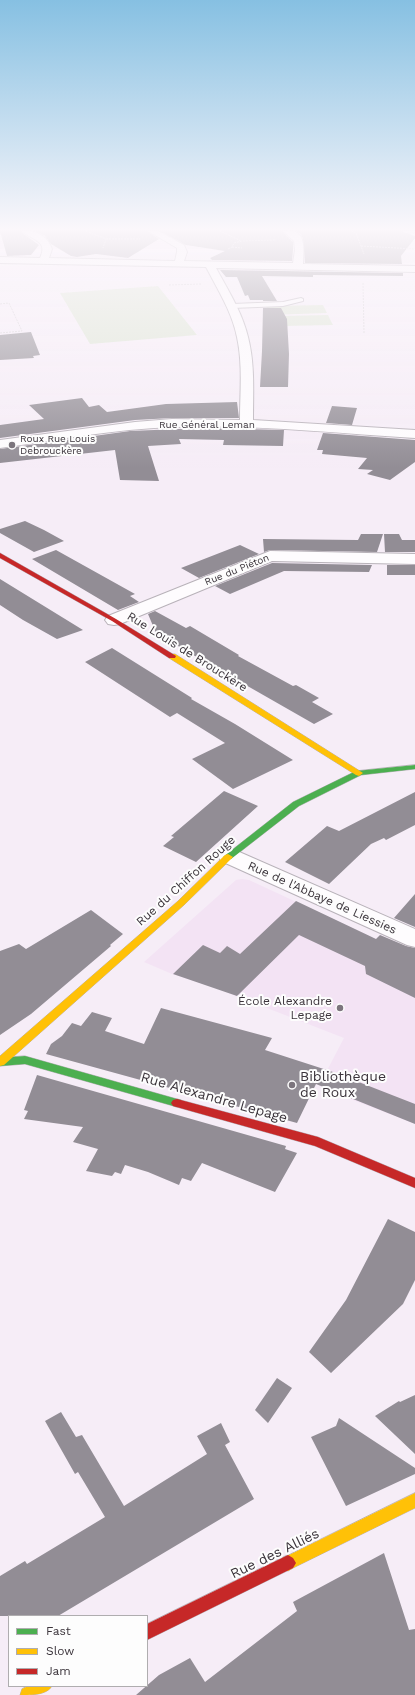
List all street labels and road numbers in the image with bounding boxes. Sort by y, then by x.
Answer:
street label: Rue Général Leman [159,419,255,431]
street label: Rue du Piéton [203,552,271,588]
street label: Rue Louis de Brouckère [124,609,250,695]
street label: Rue du Chiffon Rouge [134,833,238,929]
street label: Rue de l'Abbaye de Liessies [245,859,399,937]
street label: Rue Alexandre Lepage [139,1069,289,1127]
street label: Rue des Alliés [228,1525,322,1583]

